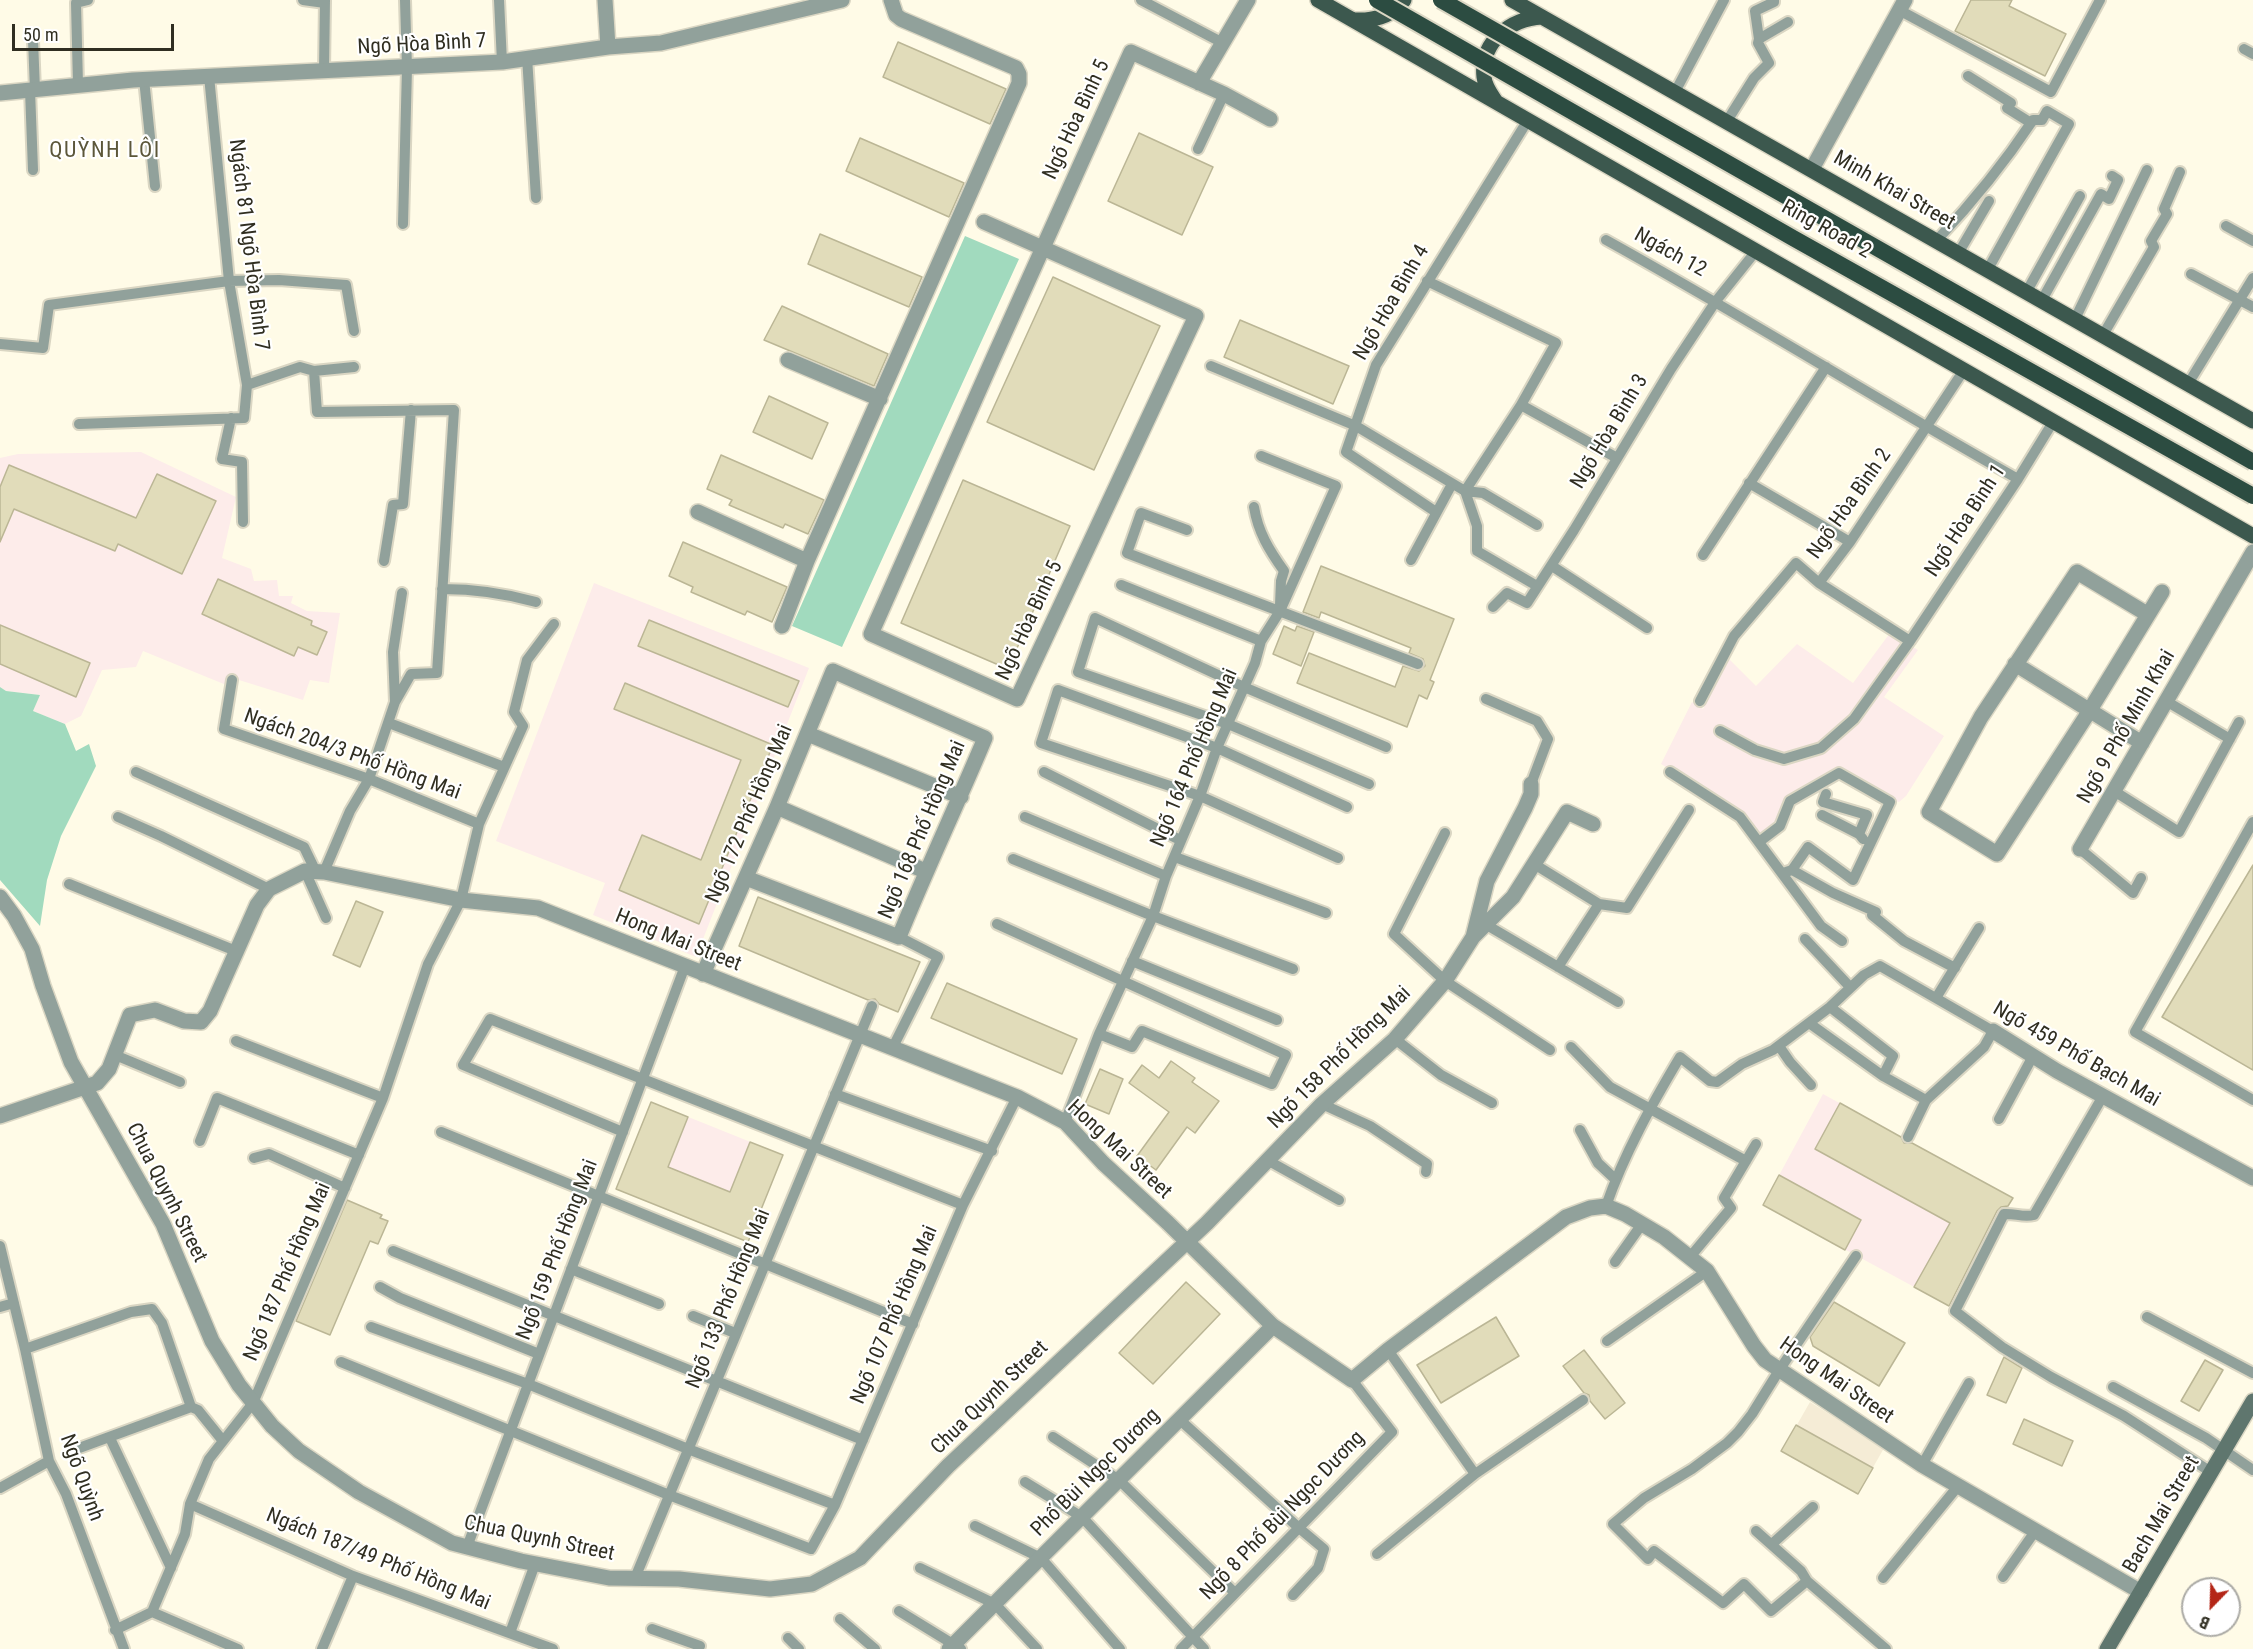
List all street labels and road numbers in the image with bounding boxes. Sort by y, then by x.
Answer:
street label: Ngõ Hòa Bình 7 [357,29,487,61]
street label: Ngõ Hòa Bình 5 [1038,56,1116,184]
street label: Ngách 81 Ngõ Hòa Bình 7 [223,138,273,352]
street label: Minh Khai Street [1829,146,1959,236]
street label: Ring Road 2 [1777,195,1875,265]
street label: Ngách 12 [1629,223,1711,283]
street label: Ngõ Hòa Bình 4 [1349,241,1435,365]
street label: Ngõ Hòa Bình 3 [1566,370,1654,494]
street label: Ngõ Hòa Bình 2 [1803,444,1897,564]
street label: Ngõ Hòa Bình 1 [1920,460,2012,582]
street label: Ngõ Hòa Bình 5 [991,557,1069,685]
street label: Ngõ 9 Phố Minh Khai [2073,646,2181,808]
street label: Ngõ 164 Phố Hồng Mai [1146,665,1244,851]
street label: Ngách 204/3 Phố Hồng Mai [240,704,464,806]
street label: Ngõ 172 Phố Hồng Mai [701,721,799,907]
street label: Ngõ 168 Phố Hồng Mai [874,737,972,923]
street label: Hong Mai Street [611,904,745,978]
street label: Ngõ 158 Phố Hồng Mai [1263,981,1417,1135]
street label: Ngõ 459 Phố Bạch Mai [1988,997,2164,1113]
street label: Hong Mai Street [1062,1095,1176,1205]
street label: Chua Quynh Street [120,1119,212,1267]
street label: Ngõ 159 Phố Hồng Mai [512,1156,604,1344]
street label: Ngõ 187 Phố Hồng Mai [239,1179,337,1365]
street label: Ngõ 133 Phố Hồng Mai [681,1206,777,1392]
street label: Ngõ 107 Phố Hồng Mai [846,1222,944,1408]
street label: Hong Mai Street [1774,1332,1898,1430]
street label: Chua Quynh Street [926,1336,1054,1460]
street label: Phố Bùi Ngọc Dương [1026,1403,1166,1543]
street label: Ngõ 8 Phố Bùi Ngọc Dương [1196,1426,1370,1606]
street label: Ngõ Quỳnh [54,1431,108,1525]
street label: Bach Mai Street [2118,1452,2206,1578]
street label: Ngách 187/49 Phố Hồng Mai [262,1503,494,1617]
street label: Chua Quynh Street [462,1511,616,1567]

